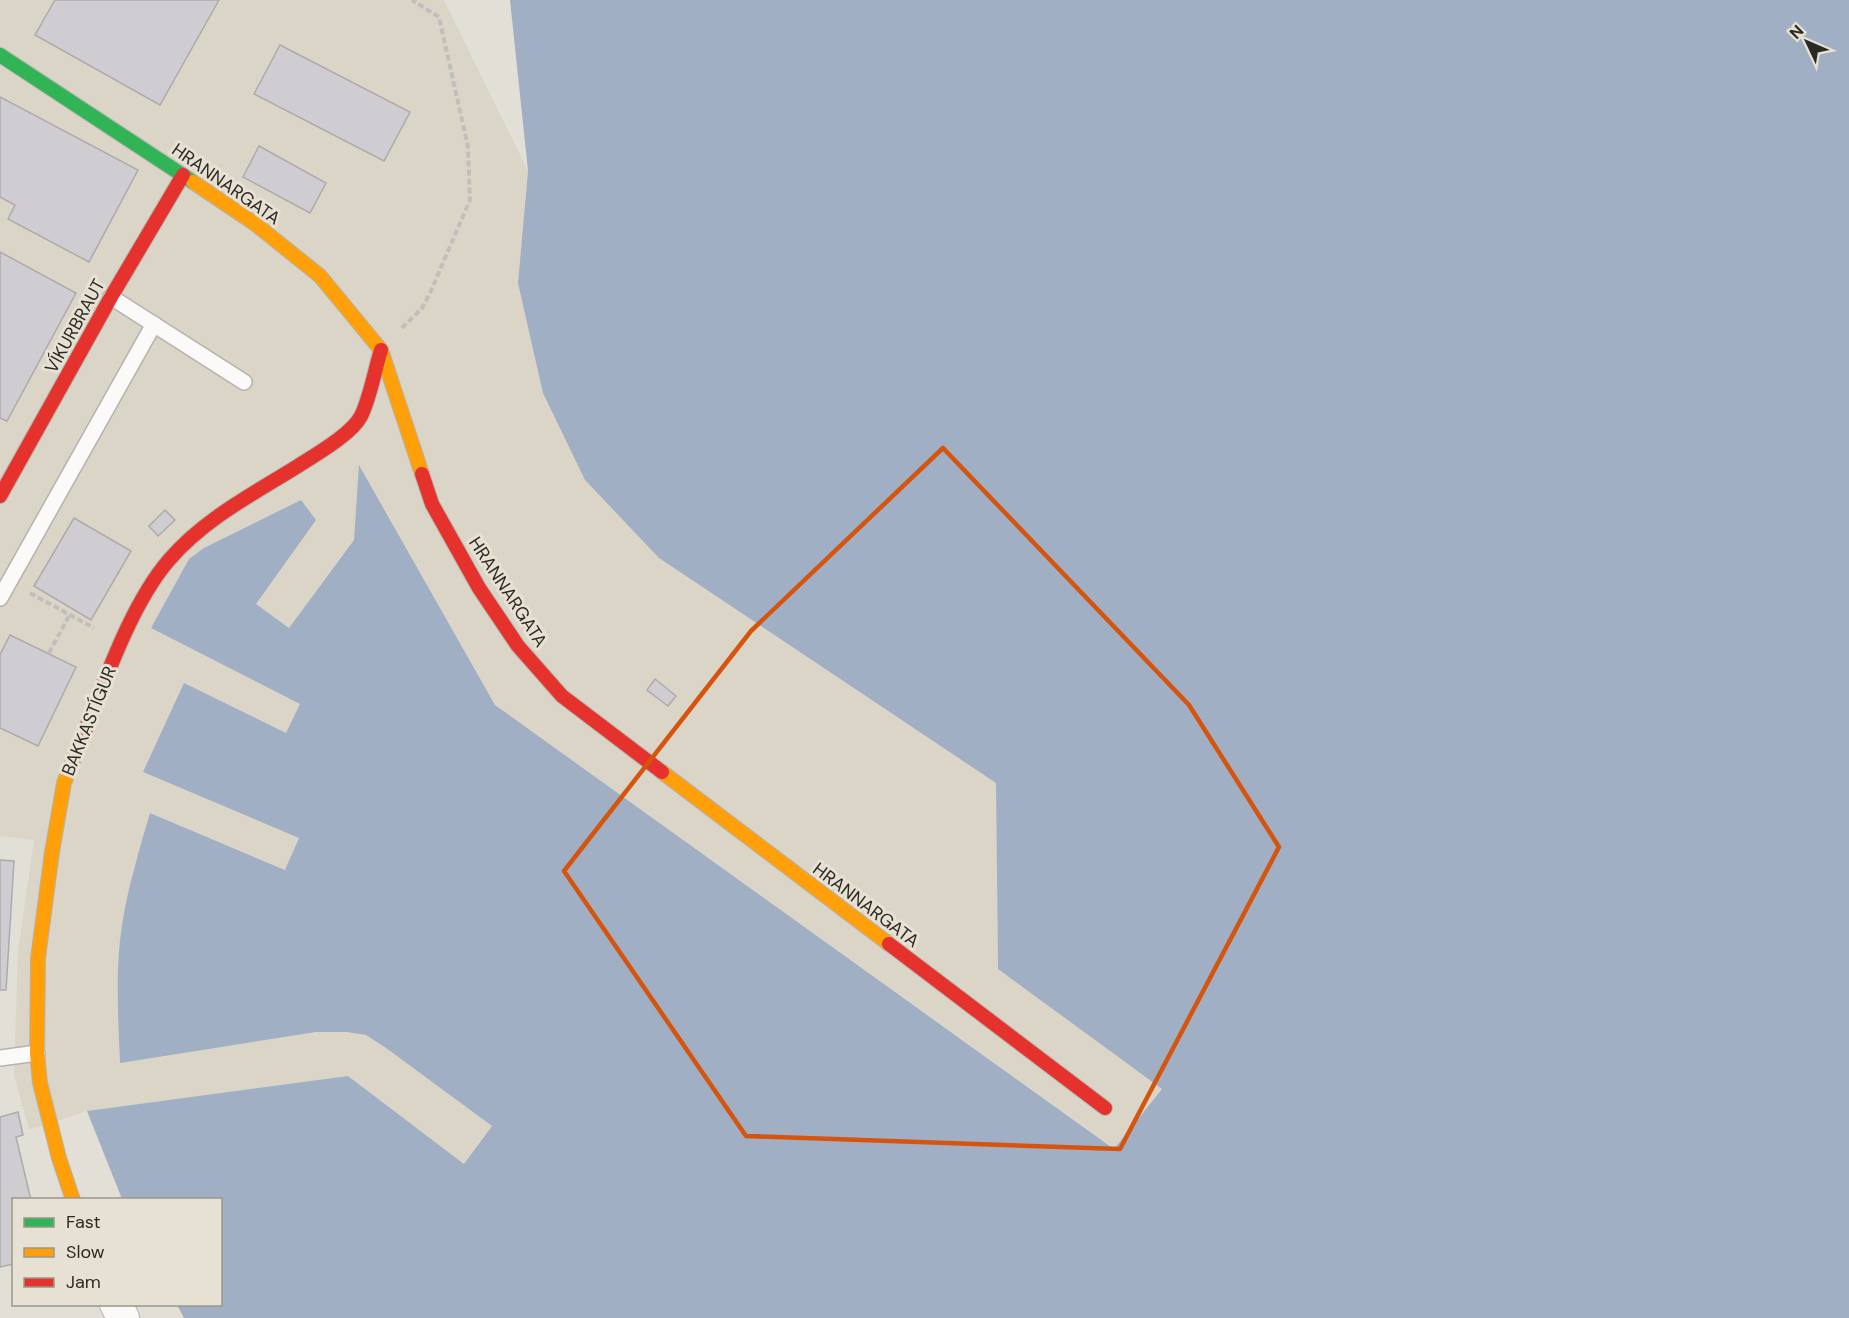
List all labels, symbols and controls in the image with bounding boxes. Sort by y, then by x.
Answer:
north arrow [1777,12,1837,72]
text: N [1785,20,1808,43]
street label: HRANNARGATA [167,138,285,230]
street label: VÍKURBRAUT [39,275,111,377]
street label: HRANNARGATA [463,532,553,652]
street label: BAKKASTÍGUR [56,663,122,779]
street label: HRANNARGATA [808,857,924,953]
legend [12,1198,222,1306]
text: Fast [66,1210,101,1234]
text: Slow [66,1240,105,1264]
text: Jam [66,1270,101,1294]

